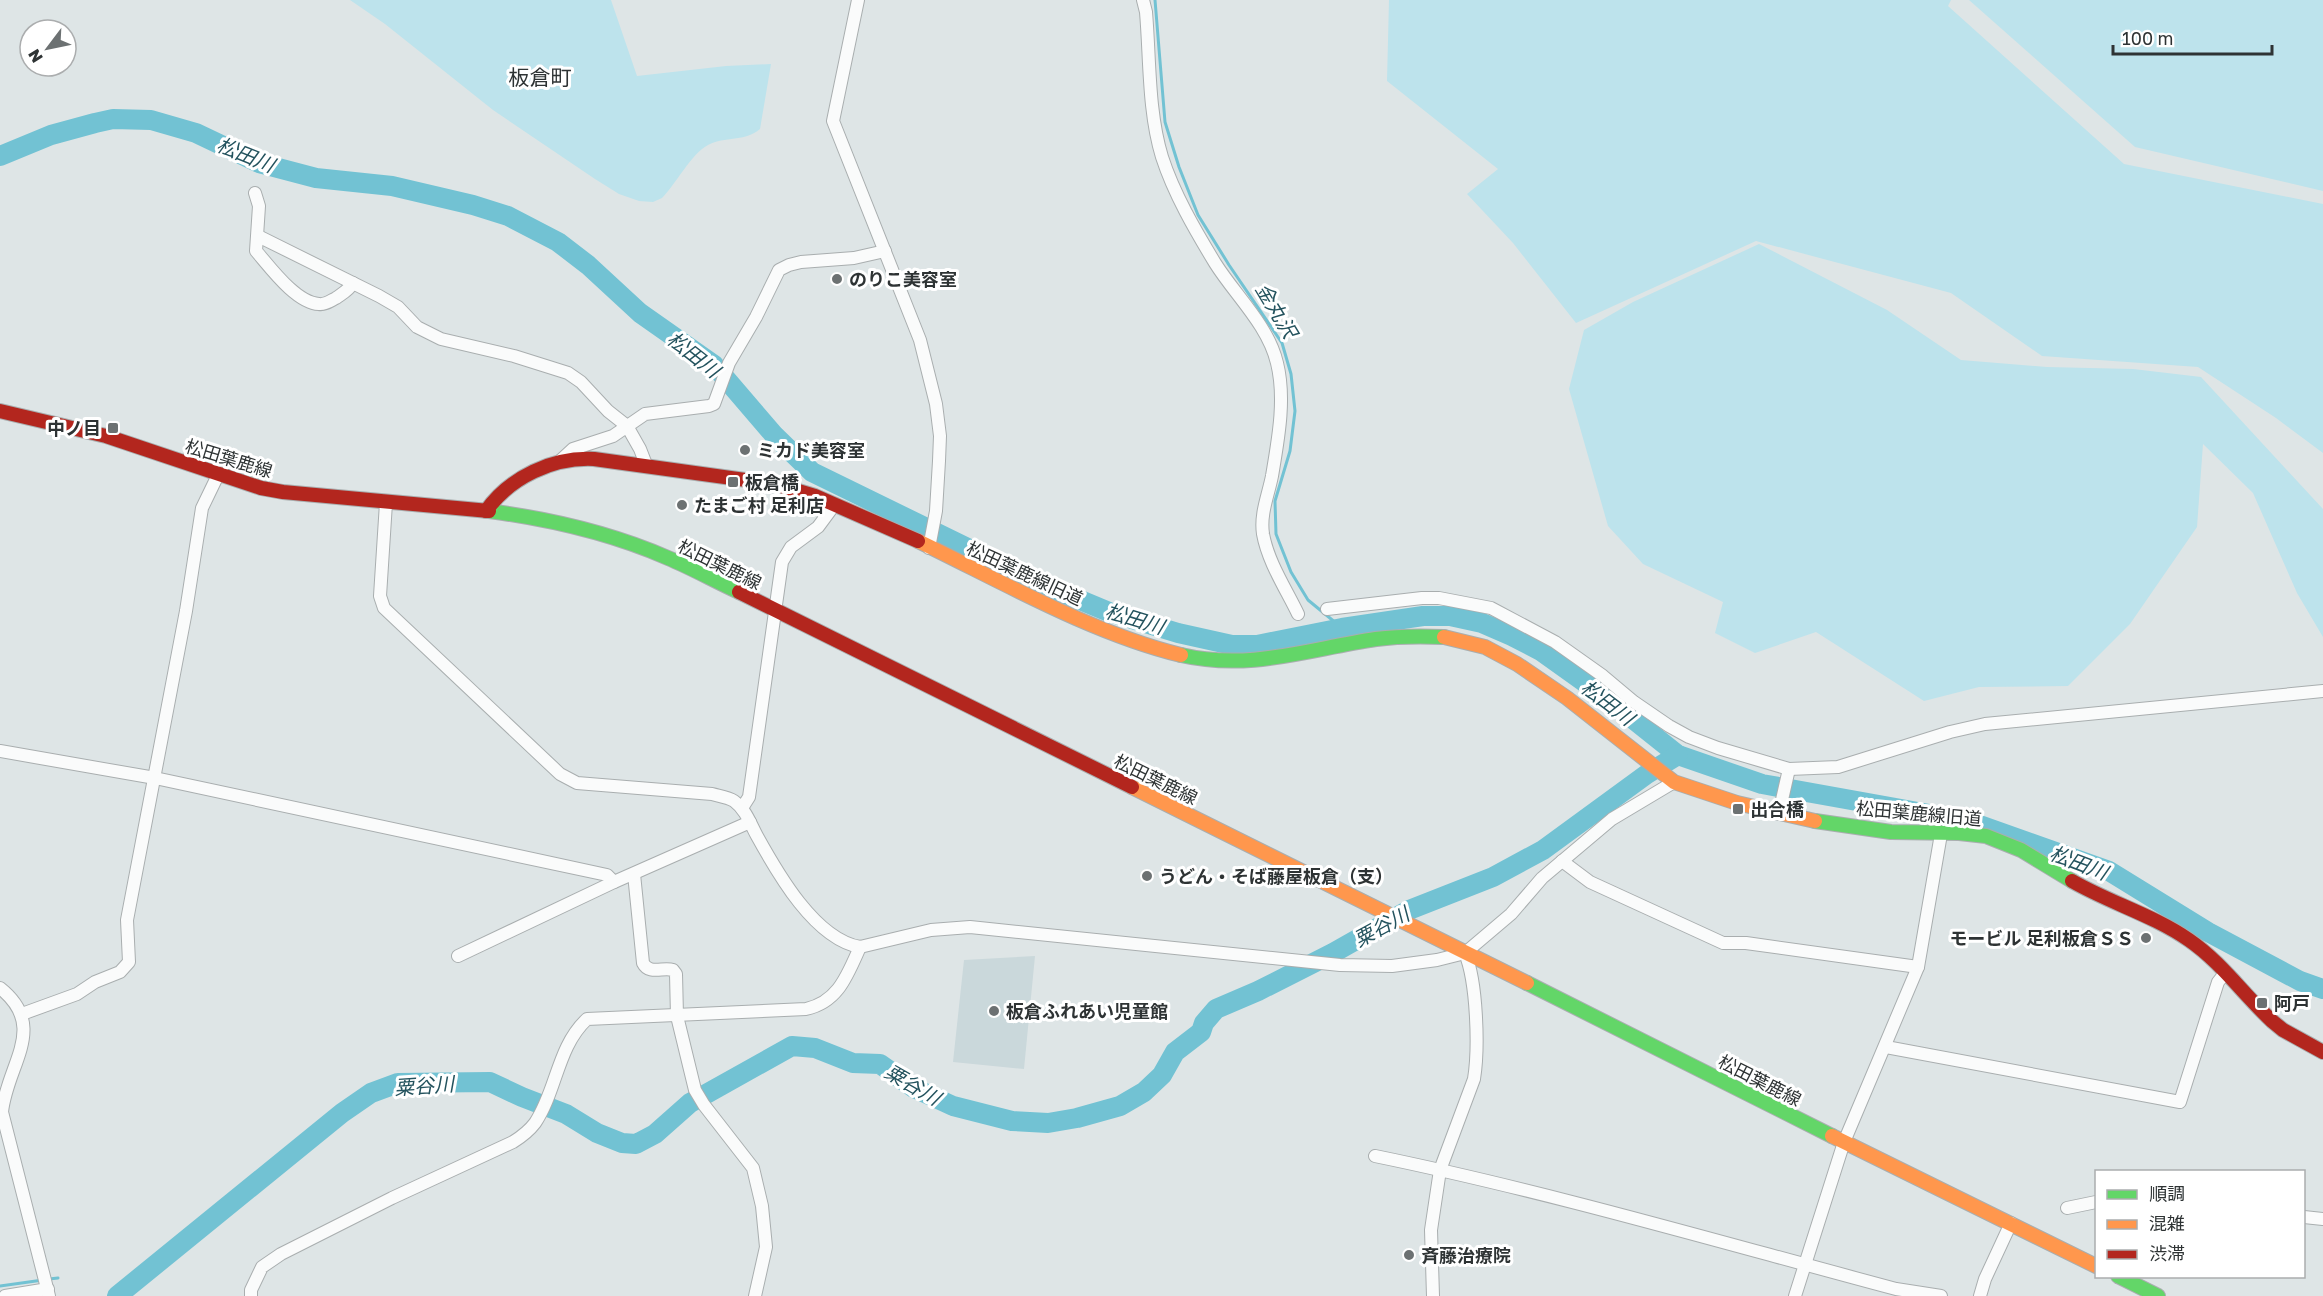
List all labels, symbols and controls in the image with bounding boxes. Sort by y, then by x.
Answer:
north arrow [18,18,78,78]
scale bar [2113,18,2272,56]
text: 100 m [2122,27,2173,49]
text: N [24,45,47,66]
district label: 板倉町 [509,64,572,90]
water label: 松田川 [214,132,280,177]
place label: のりこ美容室 [849,268,957,290]
marker: のりこ美容室 [830,272,844,286]
water label: 金丸沢 [1251,278,1304,344]
water label: 松田川 [663,326,727,383]
place label: 中ノ目 [47,417,101,439]
marker: 中ノ目 [106,421,120,435]
street label: 松田葉鹿線 [183,434,275,482]
place label: ミカド美容室 [757,439,865,461]
marker: ミカド美容室 [738,443,752,457]
place label: 板倉橋 [745,471,799,493]
marker: 板倉橋 [726,475,740,489]
place label: たまご村 足利店 [694,494,824,516]
marker: たまご村 足利店 [675,498,689,512]
street label: 松田葉鹿線 [675,534,765,594]
street label: 松田葉鹿線旧道 [963,536,1087,610]
water label: 松田川 [1103,598,1169,639]
water label: 松田川 [1577,674,1641,731]
street label: 松田葉鹿線 [1111,749,1201,809]
street label: 松田葉鹿線旧道 [1855,797,1983,829]
place label: 出合橋 [1750,798,1804,820]
marker: 出合橋 [1731,802,1745,816]
water label: 松田川 [2047,840,2113,885]
place label: うどん・そば藤屋板倉（支） [1159,865,1393,887]
marker: うどん・そば藤屋板倉（支） [1140,869,1154,883]
water label: 粟谷川 [1349,900,1415,951]
place label: モービル 足利板倉ＳＳ [1950,927,2134,949]
marker: モービル 足利板倉ＳＳ [2139,931,2153,945]
place label: 阿戸 [2274,992,2310,1014]
marker: 阿戸 [2255,996,2269,1010]
place label: 板倉ふれあい児童館 [1006,1000,1168,1022]
marker: 板倉ふれあい児童館 [987,1004,1001,1018]
street label: 松田葉鹿線 [1715,1050,1805,1110]
water label: 粟谷川 [881,1059,947,1110]
water label: 粟谷川 [393,1071,457,1099]
legend [2095,1170,2305,1278]
text: 順調 [2149,1182,2185,1204]
text: 混雑 [2149,1212,2185,1234]
text: 渋滞 [2149,1242,2185,1264]
place label: 斉藤治療院 [1421,1244,1511,1266]
marker: 斉藤治療院 [1402,1248,1416,1262]

